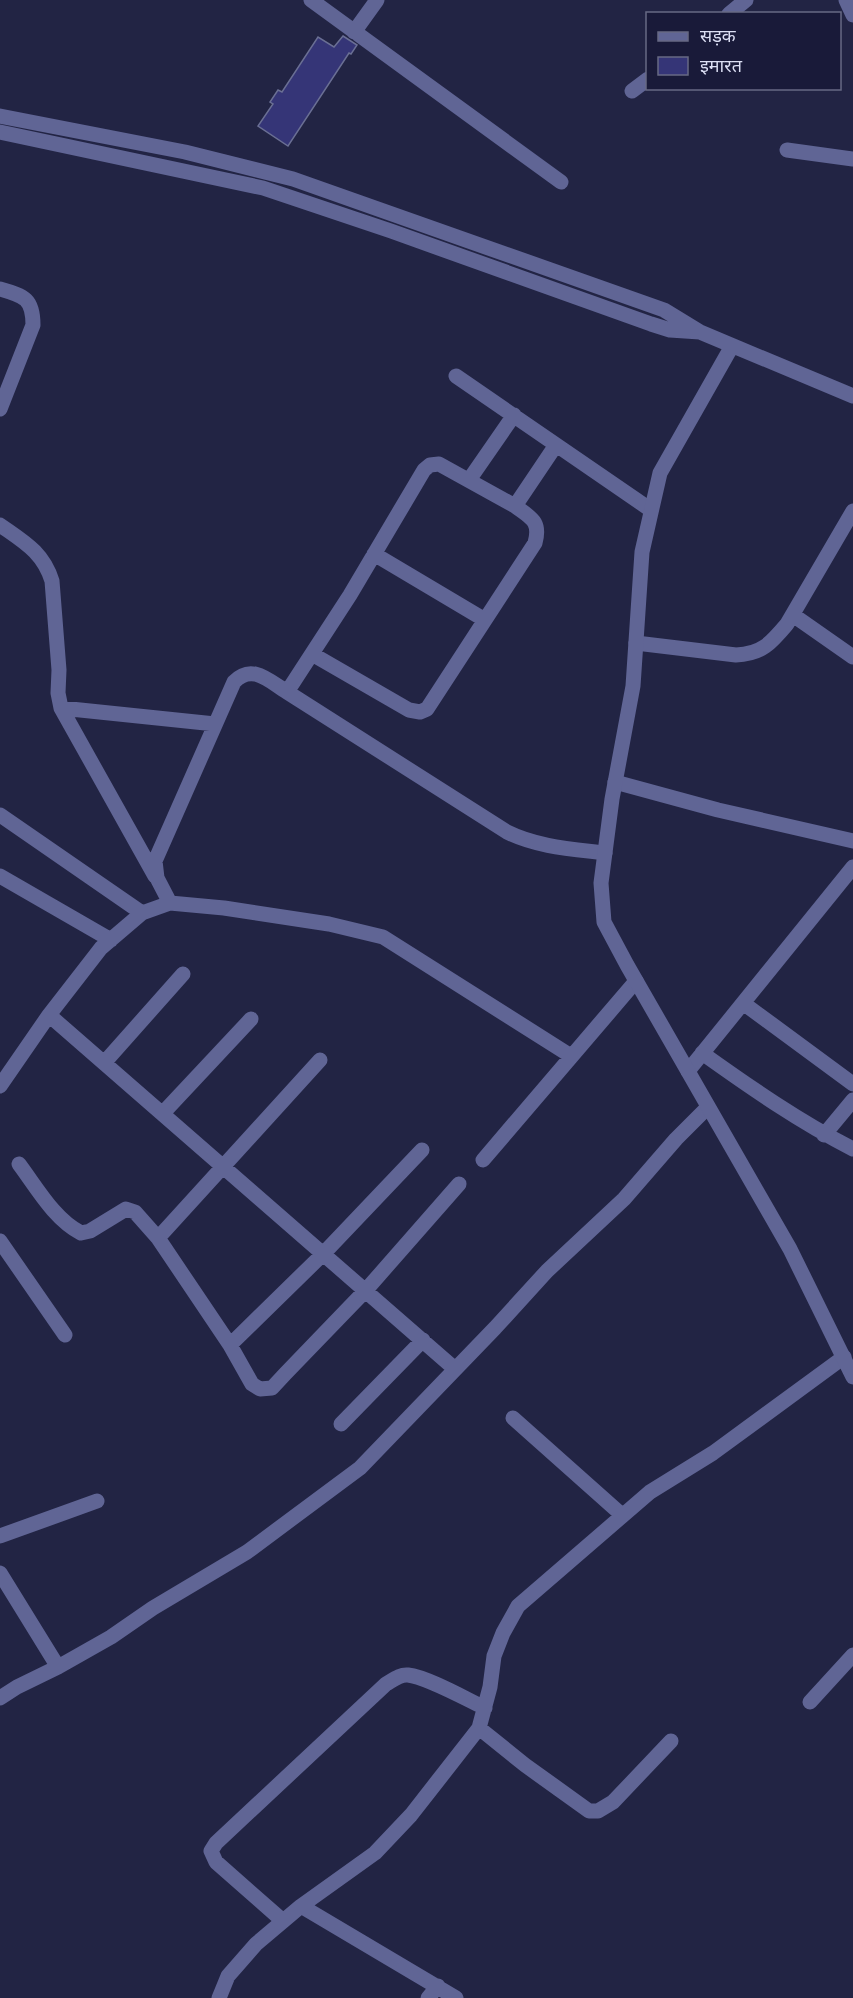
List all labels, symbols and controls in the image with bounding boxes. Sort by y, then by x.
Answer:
legend [646,12,841,90]
text: सड़क [700,23,737,47]
text: इमारत [700,53,743,77]

